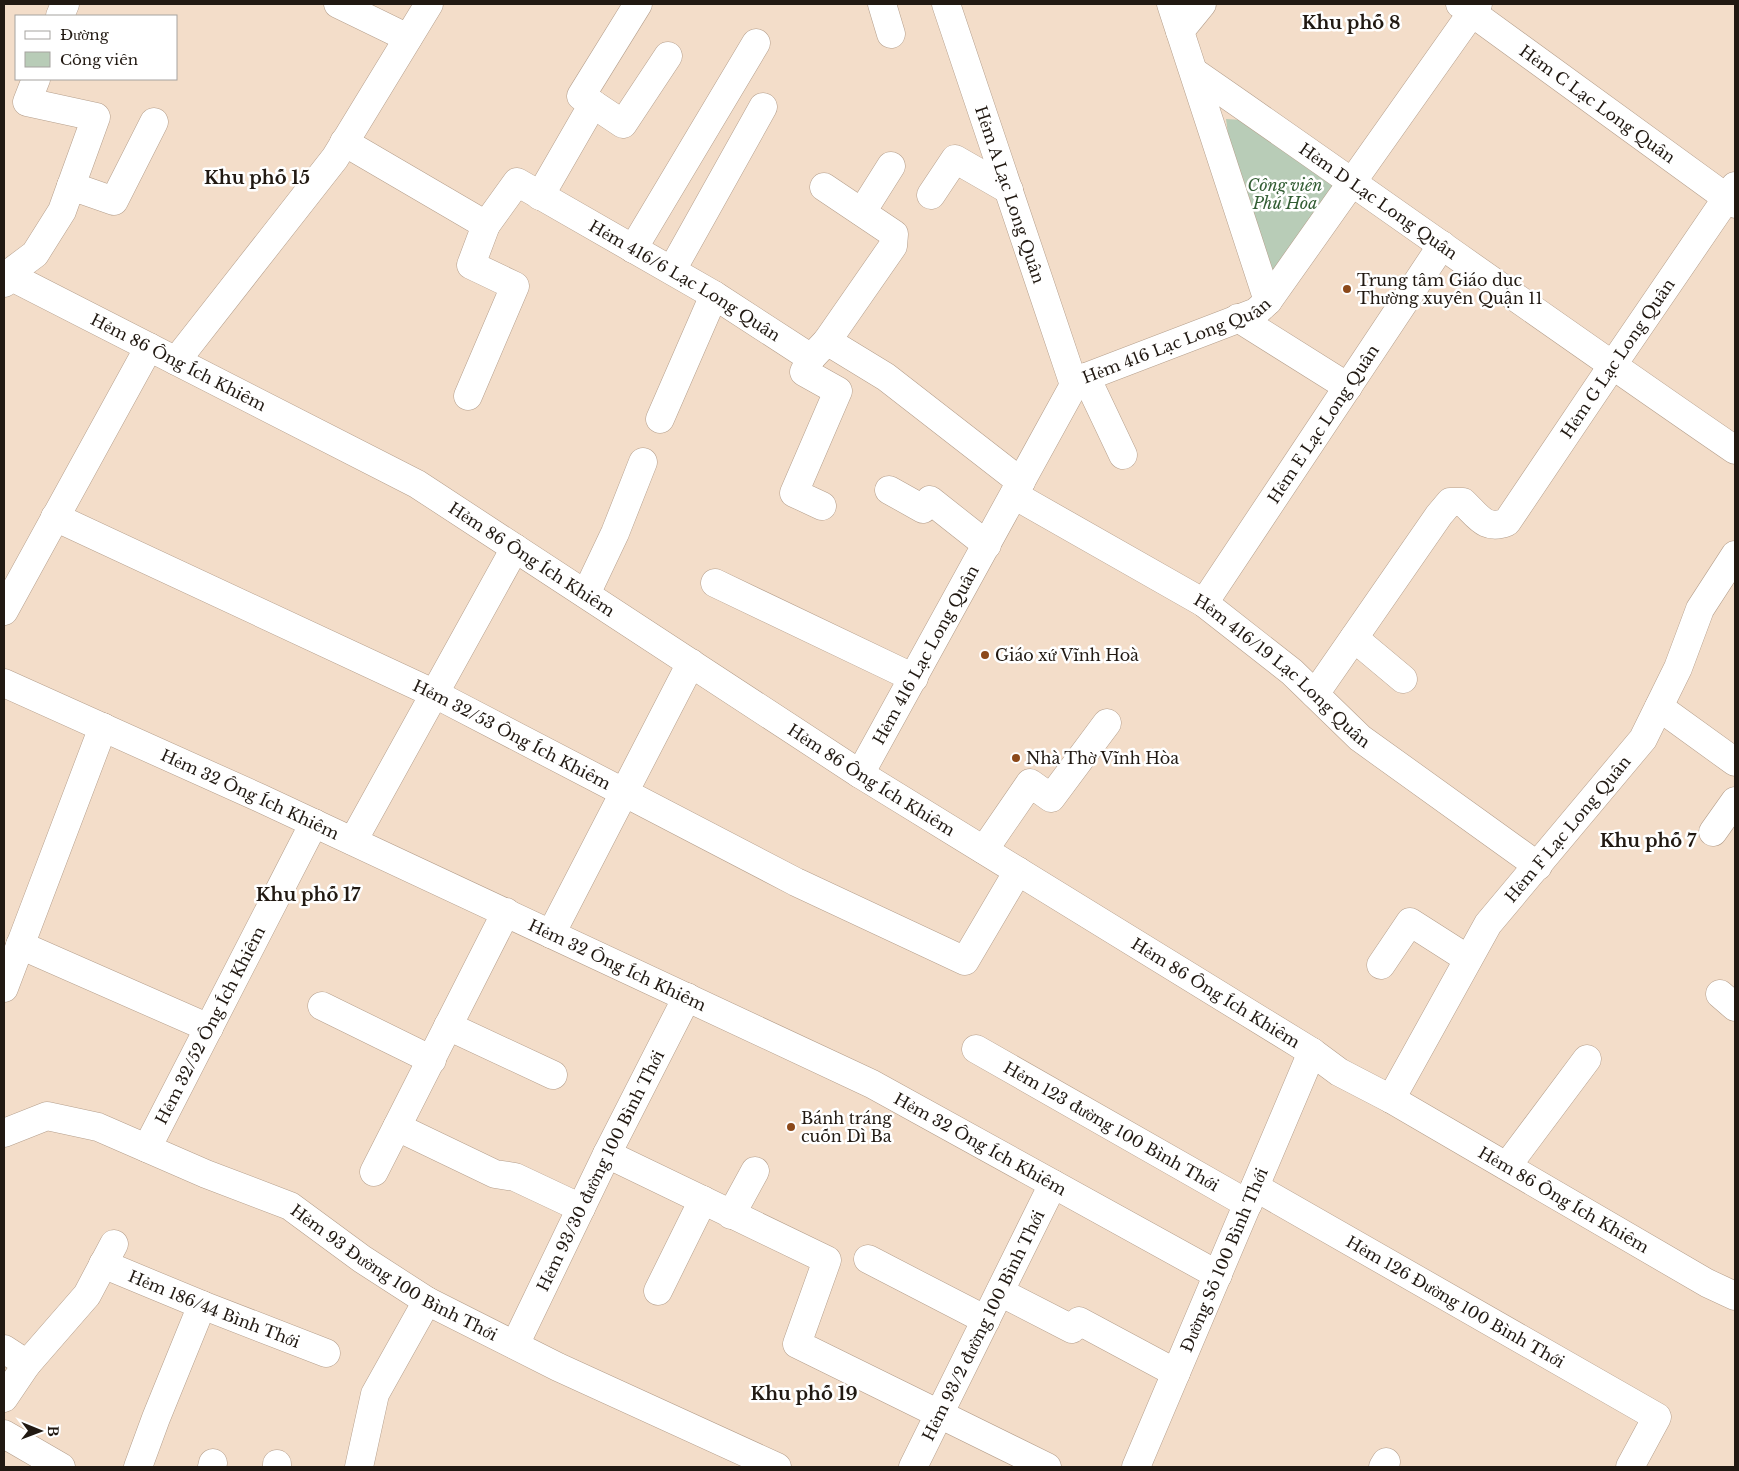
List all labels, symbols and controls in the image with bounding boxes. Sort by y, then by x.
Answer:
district label: Khu phố 8 [1302,12,1400,34]
legend [15,15,178,80]
text: Đường [60,25,110,44]
street label: Hẻm C Lạc Long Quân [1516,41,1679,167]
text: Công viên [60,50,138,69]
street label: Hẻm A Lạc Long Quân [971,103,1049,286]
street label: Hẻm D Lạc Long Quân [1295,138,1462,263]
district label: Khu phố 15 [204,167,310,189]
park label: Công viên Phú Hòa [1248,175,1322,213]
street label: Hẻm 416/6 Lạc Long Quân [586,216,784,345]
place label: Trung tâm Giáo dục Thường xuyên Quận 11 [1357,270,1543,308]
street label: Hẻm G Lạc Long Quân [1556,275,1679,442]
marker: Trung tâm Giáo dục Thường xuyên Quận 11 [1341,283,1353,295]
street label: Hẻm 416 Lạc Long Quân [1079,293,1275,388]
street label: Hẻm 86 Ông Ích Khiêm [88,309,270,415]
street label: Hẻm E Lạc Long Quân [1263,341,1383,507]
street label: Hẻm 86 Ông Ích Khiêm [445,498,619,621]
street label: Hẻm 416 Lạc Long Quân [868,562,983,748]
street label: Hẻm 416/19 Lạc Long Quân [1191,589,1374,752]
place label: Giáo xứ Vĩnh Hoà [995,645,1139,665]
marker: Giáo xứ Vĩnh Hoà [979,649,991,661]
street label: Hẻm 32/53 Ông Ích Khiêm [410,675,614,794]
street label: Hẻm 86 Ông Ích Khiêm [784,719,959,840]
street label: Hẻm 32 Ông Ích Khiêm [158,745,342,844]
place label: Nhà Thờ Vĩnh Hòa [1026,748,1179,768]
marker: Nhà Thờ Vĩnh Hòa [1010,752,1022,764]
street label: Hẻm F Lạc Long Quân [1500,752,1635,906]
district label: Khu phố 7 [1600,830,1697,852]
district label: Khu phố 17 [256,884,361,906]
street label: Hẻm 32 Ông Ích Khiêm [525,915,709,1015]
street label: Hẻm 32/52 Ông Ích Khiêm [151,923,269,1128]
street label: Hẻm 86 Ông Ích Khiêm [1128,933,1304,1052]
street label: Hẻm 93/30 đường 100 Bình Thới [532,1046,668,1295]
street label: Hẻm 123 đường 100 Bình Thới [1000,1057,1223,1196]
street label: Hẻm 32 Ông Ích Khiêm [891,1088,1070,1199]
place label: Bánh tráng cuốn Dì Ba [801,1108,892,1146]
marker: Bánh tráng cuốn Dì Ba [785,1121,797,1133]
street label: Hẻm 86 Ông Ích Khiêm [1475,1142,1653,1257]
street label: Đường Số 100 Bình Thới [1176,1164,1272,1355]
street label: Hẻm 93 Đường 100 Bình Thới [287,1200,501,1345]
street label: Hẻm 93/2 đường 100 Bình Thới [918,1206,1049,1444]
street label: Hẻm 126 Đường 100 Bình Thới [1343,1231,1569,1372]
street label: Hẻm 186/44 Bình Thới [126,1266,303,1352]
district label: Khu phố 19 [750,1383,858,1405]
north arrow [15,1406,65,1456]
text: B [44,1425,62,1437]

